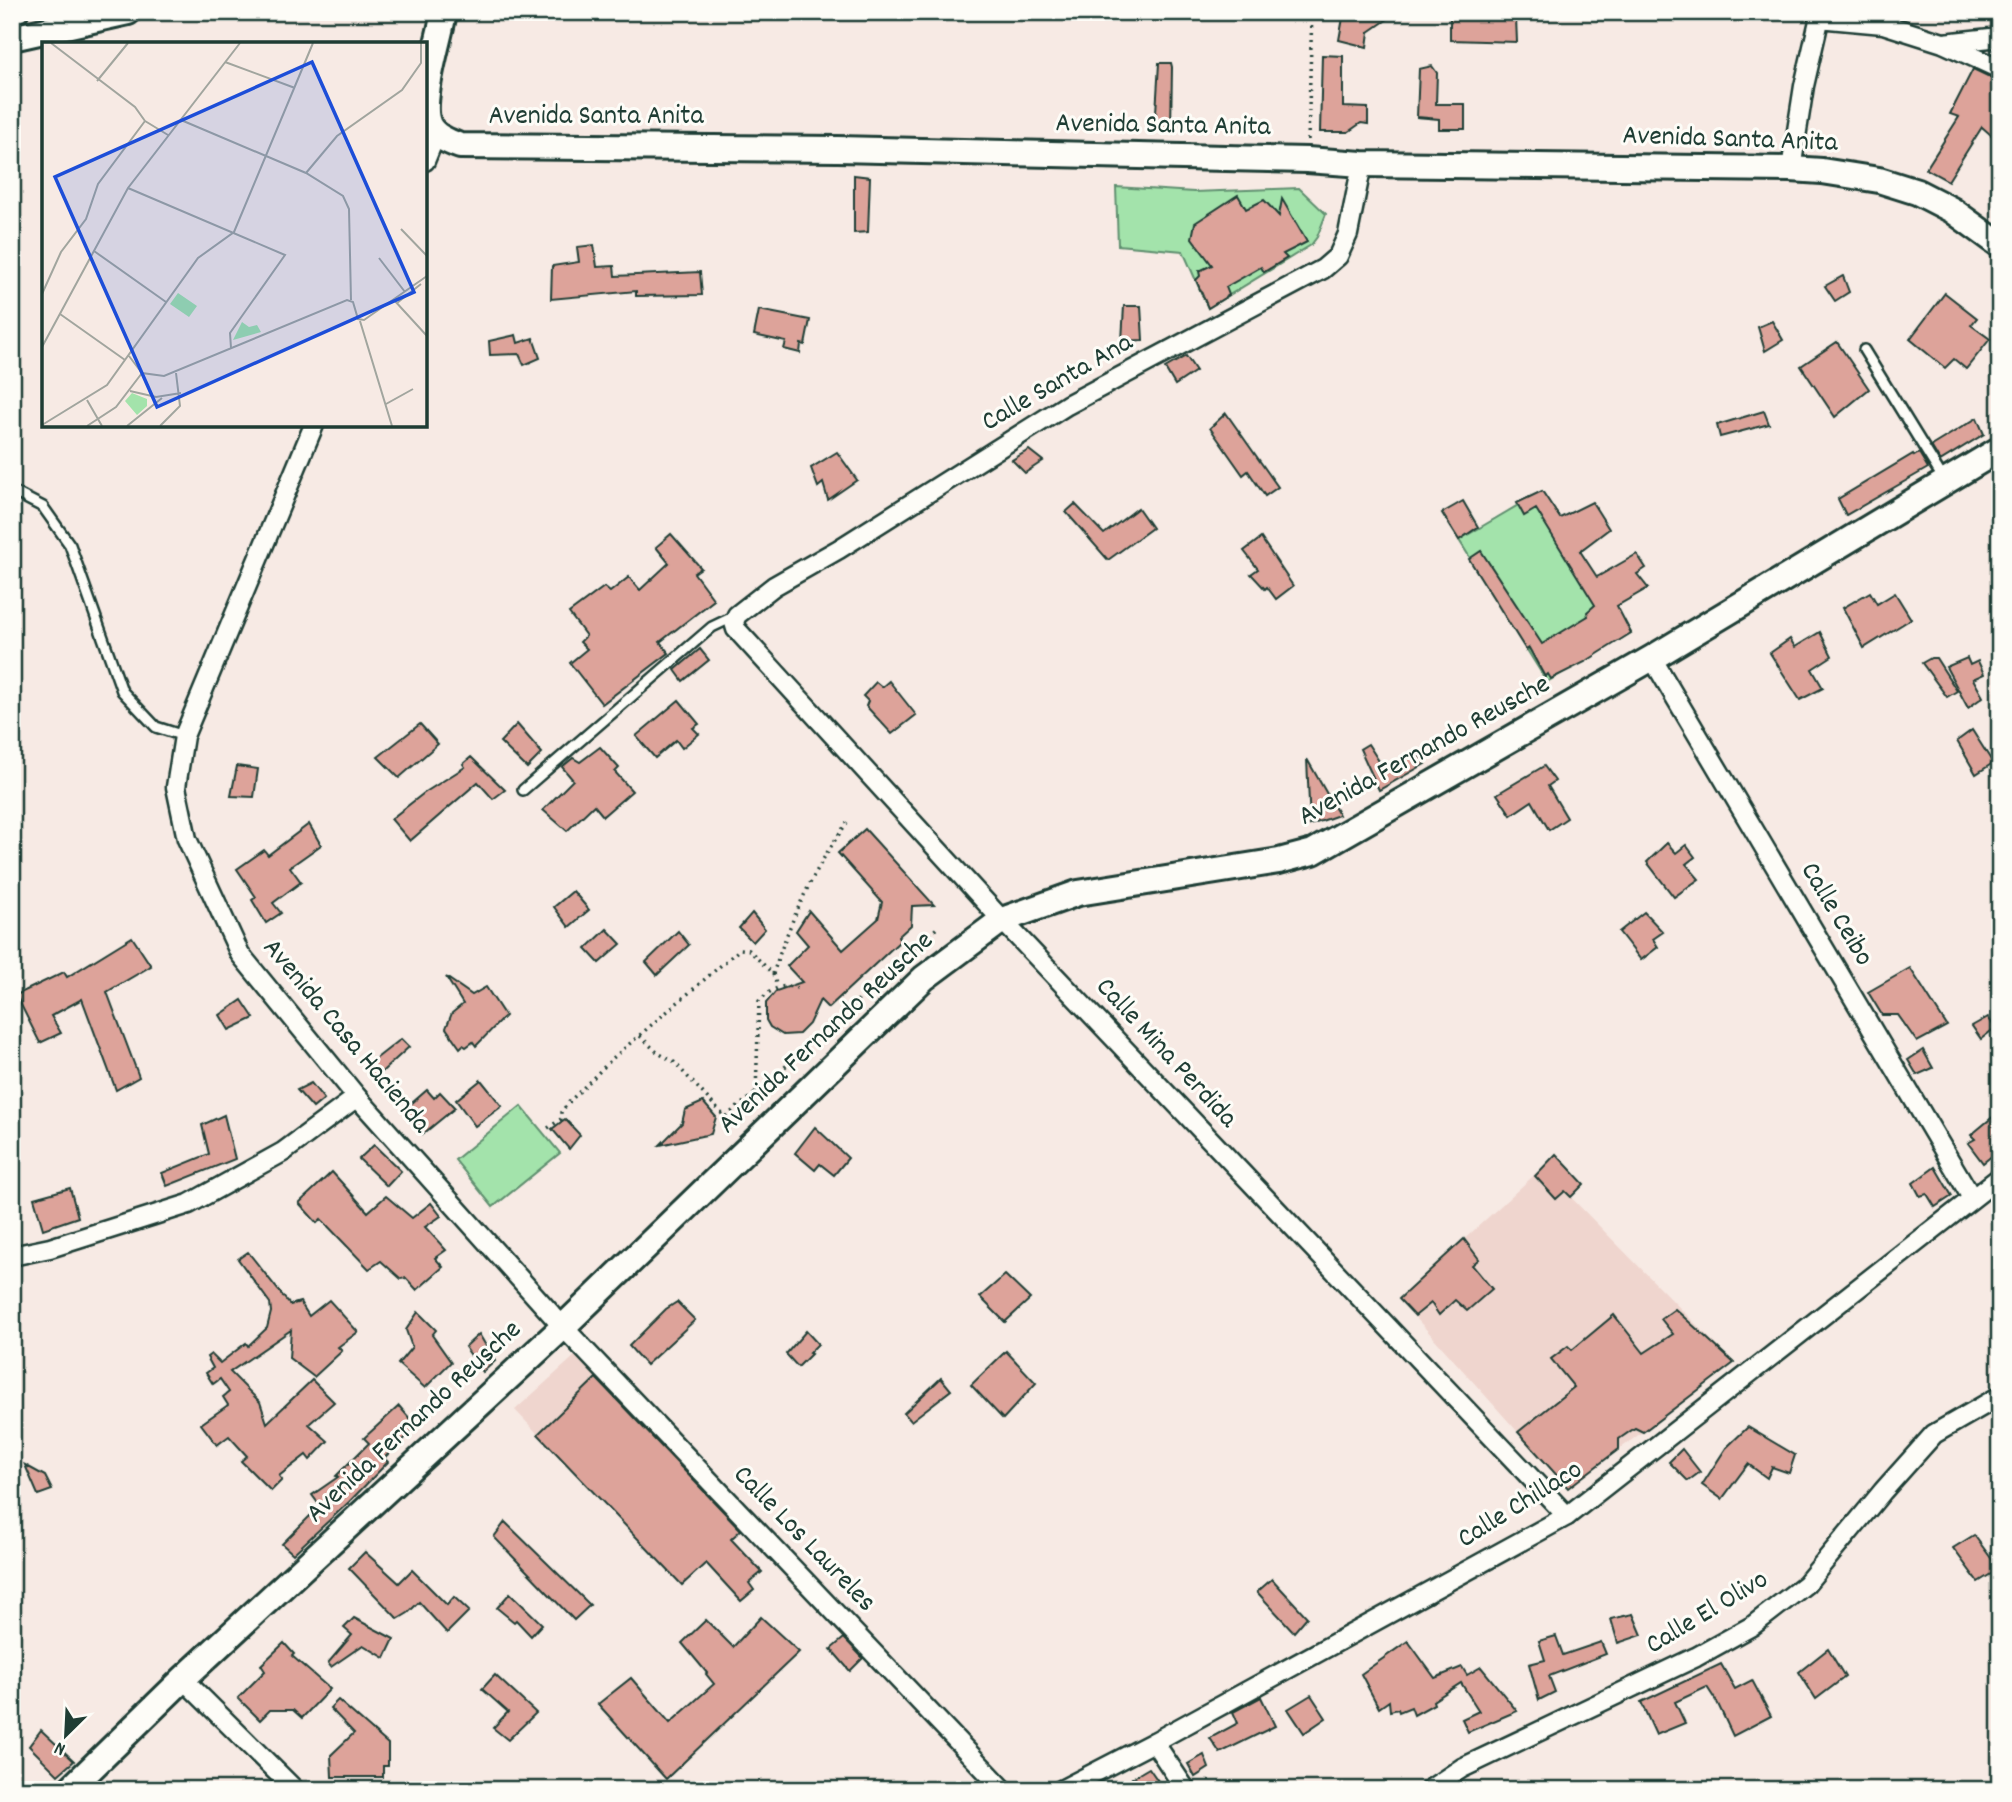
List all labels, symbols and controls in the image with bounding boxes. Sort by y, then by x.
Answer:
inset map [42,42,427,427]
street label: Avenida Santa Anita [488,98,704,138]
street label: Avenida Santa Anita [1055,105,1272,149]
street label: Avenida Santa Anita [1622,117,1839,165]
street label: Calle Santa Ana [975,324,1142,443]
street label: Avenida Fernando Reusche [1292,666,1558,838]
street label: Calle Ceibo [1788,855,1882,975]
street label: Avenida Fernando Reusche [710,923,944,1145]
street label: Avenida Casa Hacienda [251,931,439,1144]
street label: Calle Mina Perdida [1085,970,1246,1139]
street label: Avenida Fernando Reusche [298,1312,532,1534]
street label: Calle Chillaco [1451,1452,1591,1560]
street label: Calle Los Laureles [722,1457,884,1623]
street label: Calle El Olivo [1639,1562,1777,1666]
north arrow [32,1700,102,1770]
text: N [51,1733,70,1762]

